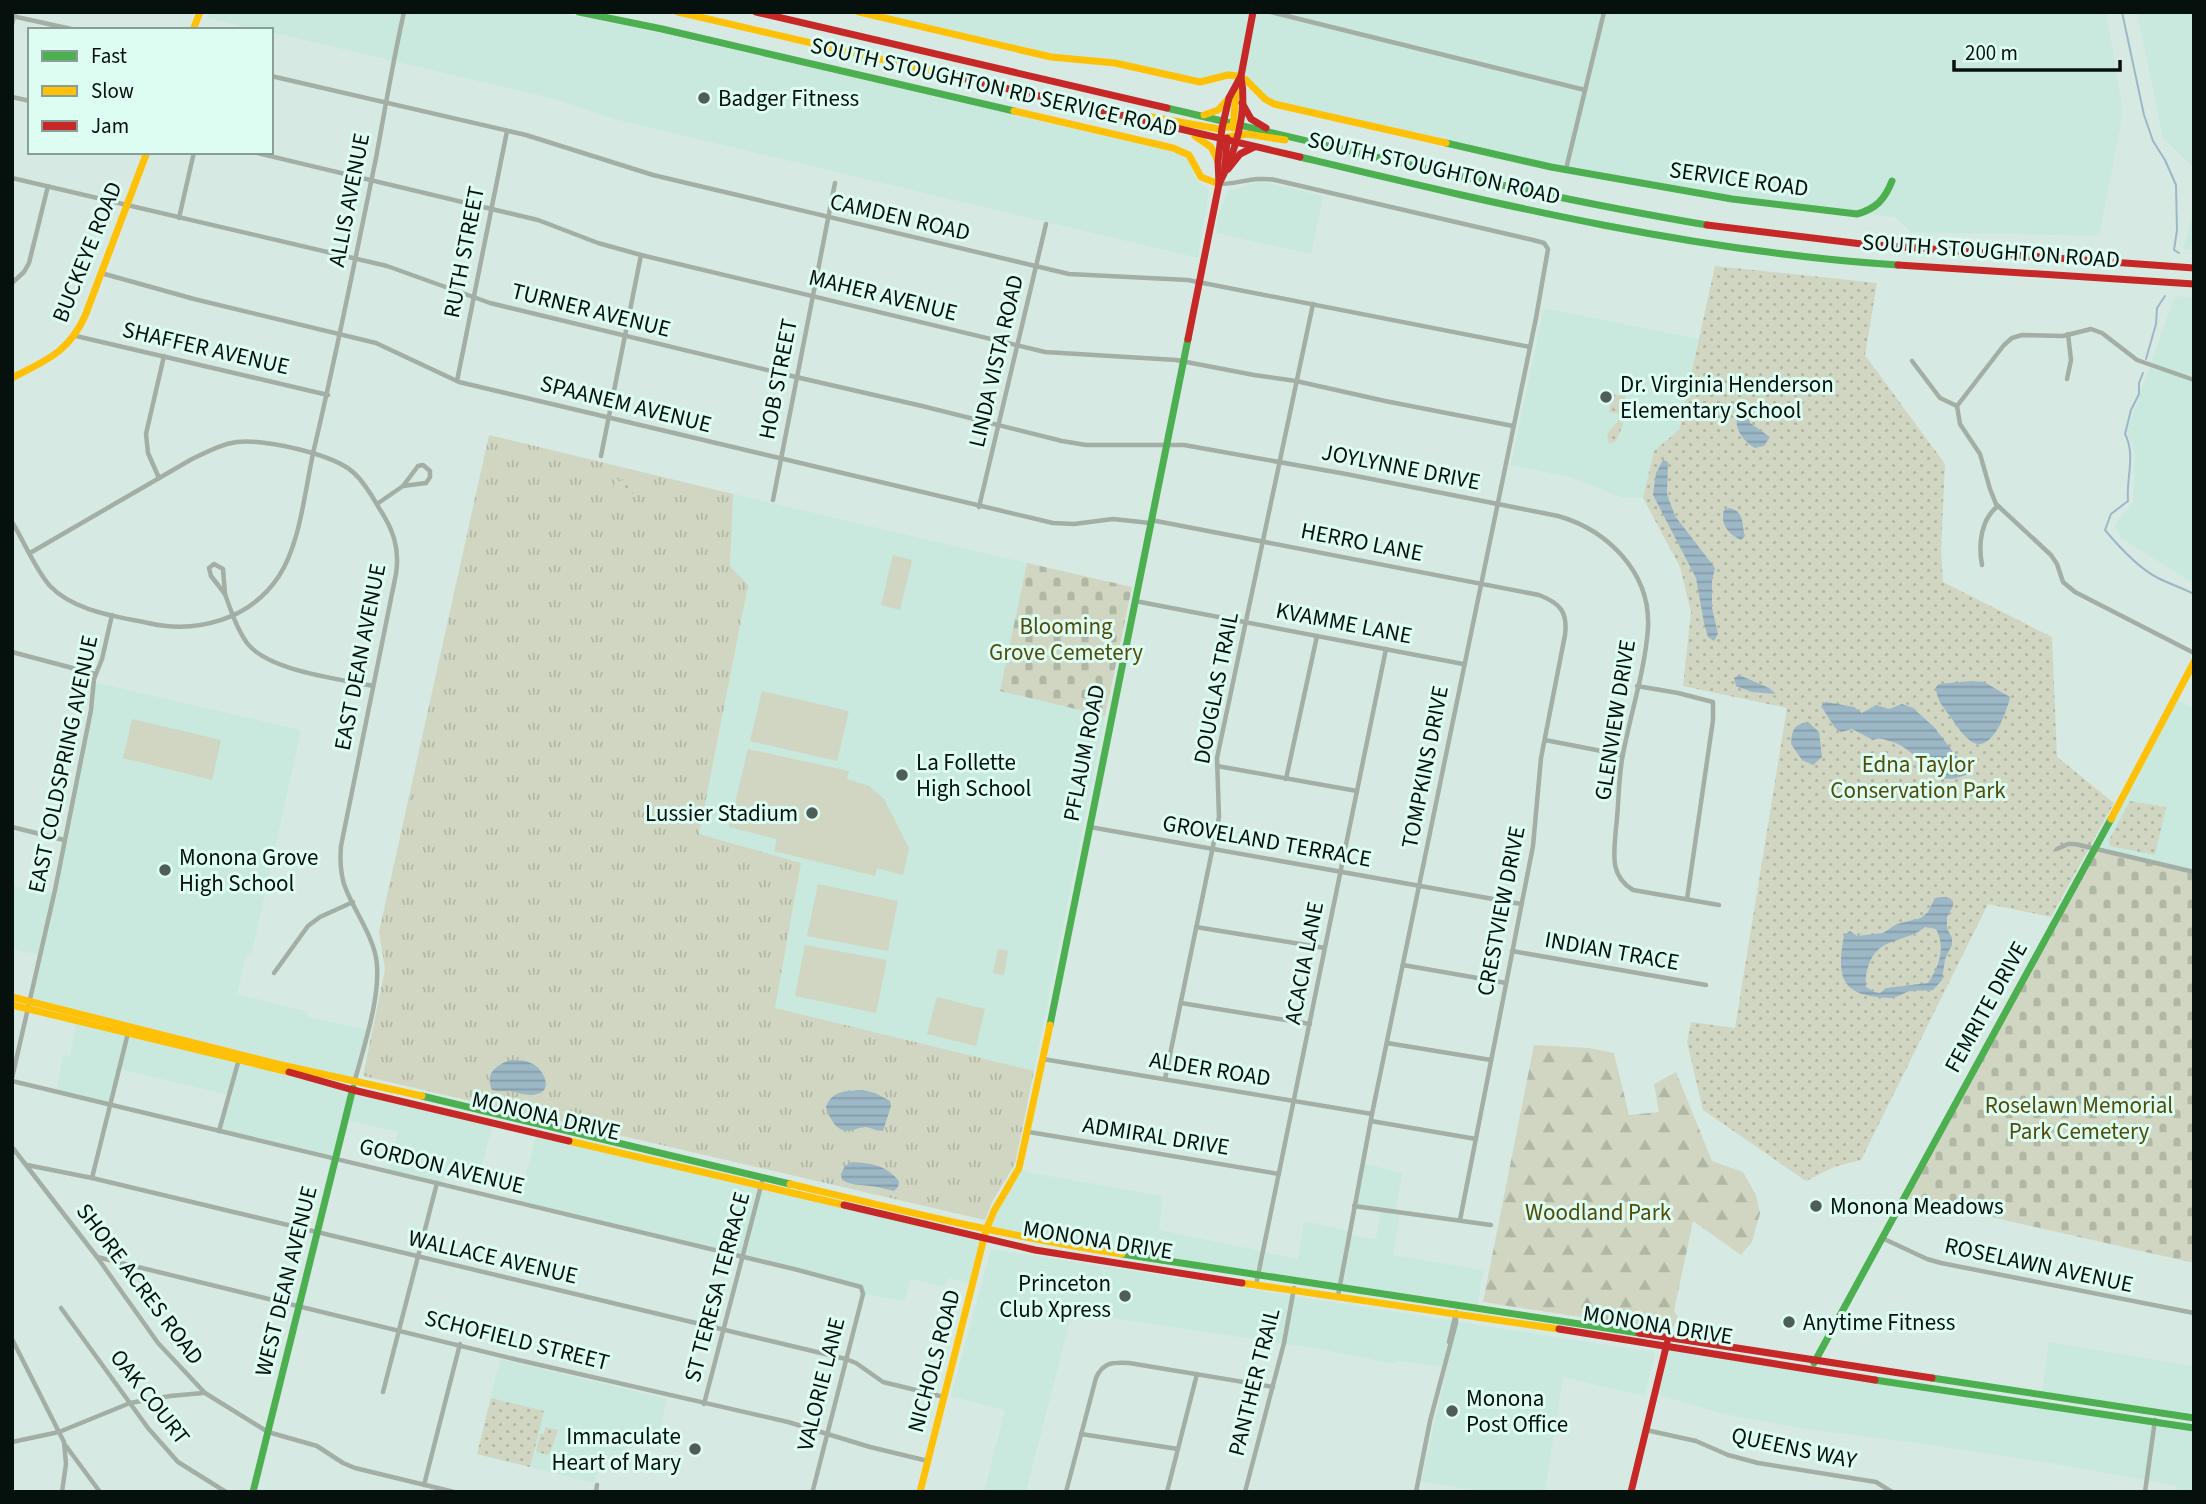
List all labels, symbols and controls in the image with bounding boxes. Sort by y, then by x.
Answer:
legend [28,28,273,154]
scale bar [1954,28,2120,72]
street label: SOUTH STOUGHTON RD SERVICE ROAD [807,29,1181,145]
text: 200 m [1965,38,2018,68]
text: Fast [91,41,127,71]
text: Slow [91,76,134,106]
place label: Badger Fitness [718,82,859,115]
marker: Badger Fitness [696,90,712,106]
text: Jam [91,111,129,141]
street label: SOUTH STOUGHTON ROAD [1304,123,1564,213]
street label: ALLIS AVENUE [320,130,378,270]
street label: SERVICE ROAD [1667,153,1811,205]
street label: BUCKEYE ROAD [44,177,130,327]
street label: RUTH STREET [435,183,493,321]
street label: CAMDEN ROAD [827,185,973,249]
street label: SOUTH STOUGHTON ROAD [1861,226,2121,276]
street label: MAHER AVENUE [805,261,961,329]
street label: LINDA VISTA ROAD [960,271,1032,451]
street label: TURNER AVENUE [508,274,674,346]
street label: SHAFFER AVENUE [119,313,293,383]
street label: HOB STREET [750,316,806,442]
street label: SPAANEM AVENUE [537,367,715,441]
place label: Dr. Virginia Henderson Elementary School [1620,368,1834,427]
marker: Dr. Virginia Henderson Elementary School [1598,389,1614,405]
street label: JOYLYNNE DRIVE [1319,435,1483,499]
street label: HERRO LANE [1298,514,1426,570]
street label: EAST DEAN AVENUE [326,561,394,753]
street label: KVAMME LANE [1273,594,1415,652]
street label: DOUGLAS TRAIL [1185,609,1247,767]
park label: Blooming Grove Cemetery [989,610,1143,669]
street label: EAST COLDSPRING AVENUE [20,632,106,896]
street label: GLENVIEW DRIVE [1586,637,1644,803]
street label: PFLAUM ROAD [1055,682,1113,824]
street label: TOMPKINS DRIVE [1393,683,1457,851]
place label: La Follette High School [916,746,1031,805]
park label: Edna Taylor Conservation Park [1830,748,2006,807]
marker: La Follette High School [894,767,910,783]
place label: Lussier Stadium [645,797,798,830]
marker: Lussier Stadium [804,805,820,821]
street label: GROVELAND TERRACE [1160,806,1374,876]
street label: CRESTVIEW DRIVE [1468,823,1534,999]
place label: Monona Grove High School [179,841,318,900]
marker: Monona Grove High School [157,862,173,878]
street label: ACACIA LANE [1276,899,1332,1027]
street label: INDIAN TRACE [1542,923,1682,979]
street label: FEMRITE DRIVE [1936,935,2036,1079]
street label: ALDER ROAD [1147,1043,1273,1095]
street label: MONONA DRIVE [469,1083,623,1149]
park label: Roselawn Memorial Park Cemetery [1985,1089,2173,1148]
street label: ADMIRAL DRIVE [1080,1108,1232,1164]
street label: GORDON AVENUE [356,1129,528,1203]
street label: WEST DEAN AVENUE [246,1182,326,1380]
street label: ST TERESA TERRACE [676,1188,758,1386]
place label: Monona Meadows [1830,1190,2004,1223]
street label: SHORE ACRES ROAD [68,1196,212,1372]
park label: Woodland Park [1525,1196,1672,1229]
marker: Monona Meadows [1808,1198,1824,1214]
street label: MONONA DRIVE [1021,1212,1175,1268]
street label: WALLACE AVENUE [405,1221,581,1293]
street label: ROSELAWN AVENUE [1942,1229,2136,1301]
place label: Princeton Club Xpress [999,1267,1111,1326]
street label: NICHOLS ROAD [899,1286,969,1436]
marker: Princeton Club Xpress [1117,1288,1133,1304]
street label: MONONA DRIVE [1581,1297,1735,1353]
street label: SCHOFIELD STREET [421,1301,613,1379]
street label: PANTHER TRAIL [1220,1305,1288,1459]
place label: Anytime Fitness [1803,1306,1955,1339]
street label: VALORIE LANE [788,1314,854,1454]
marker: Anytime Fitness [1781,1314,1797,1330]
street label: OAK COURT [102,1342,198,1452]
place label: Monona Post Office [1466,1382,1568,1441]
marker: Monona Post Office [1444,1403,1460,1419]
street label: QUEENS WAY [1728,1419,1860,1477]
place label: Immaculate Heart of Mary [552,1420,681,1479]
marker: Immaculate Heart of Mary [687,1441,703,1457]

